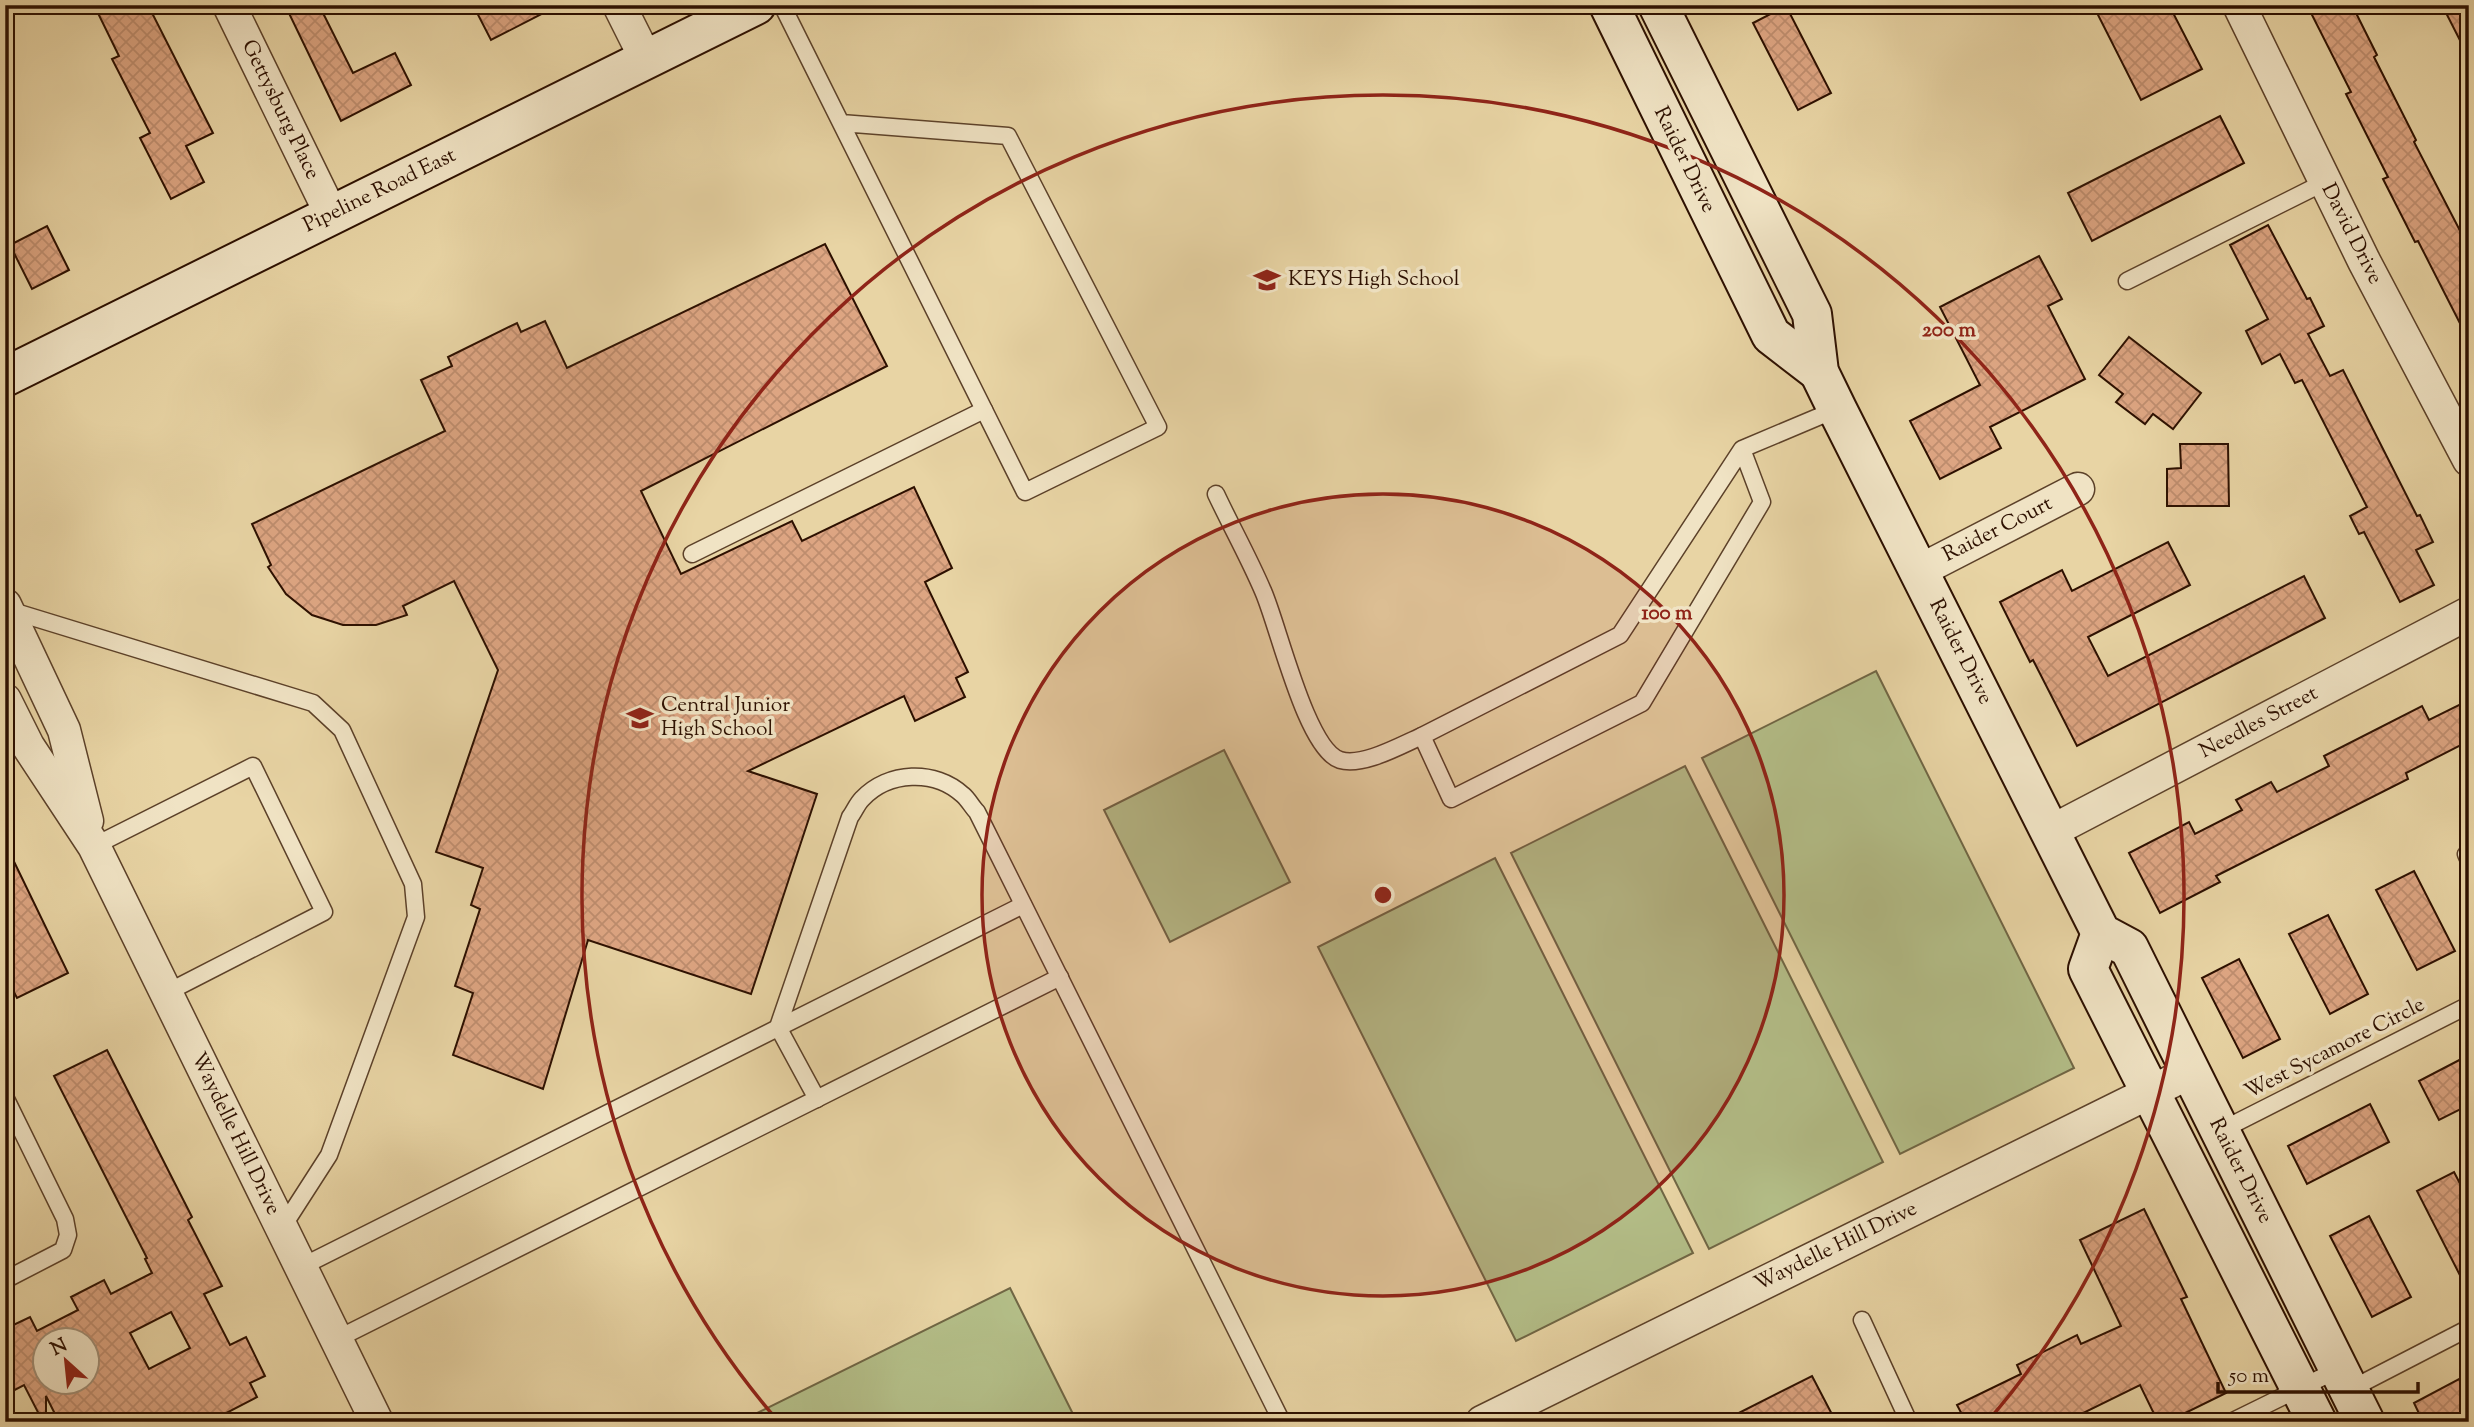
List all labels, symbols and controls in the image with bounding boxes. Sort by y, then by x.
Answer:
street label: Gettysburg Place [233,35,327,185]
street label: Raider Drive [1645,102,1723,218]
street label: Pipeline Road East [299,141,461,241]
street label: David Drive [2313,178,2389,290]
school or university icon: KEYS High School [1252,265,1282,295]
place label: KEYS High School [1288,265,1460,295]
text: 200 m [1922,316,1977,346]
street label: Raider Court [1938,490,2058,570]
street label: Raider Drive [1921,594,1999,710]
text: 100 m [1642,599,1693,629]
street label: Needles Street [2194,679,2324,767]
place label: Central Junior High School [661,691,790,745]
school or university icon: Central Junior High School [625,703,655,733]
centre of rings [1371,883,1395,907]
street label: West Sycamore Circle [2240,991,2430,1107]
street label: Waydelle Hill Drive [183,1047,287,1221]
street label: Raider Drive [2201,1113,2279,1229]
street label: Waydelle Hill Drive [1749,1195,1923,1299]
north arrow [32,1326,102,1396]
text: N [47,1333,72,1364]
scale bar [2218,1350,2418,1394]
text: 50 m [2228,1362,2269,1392]

